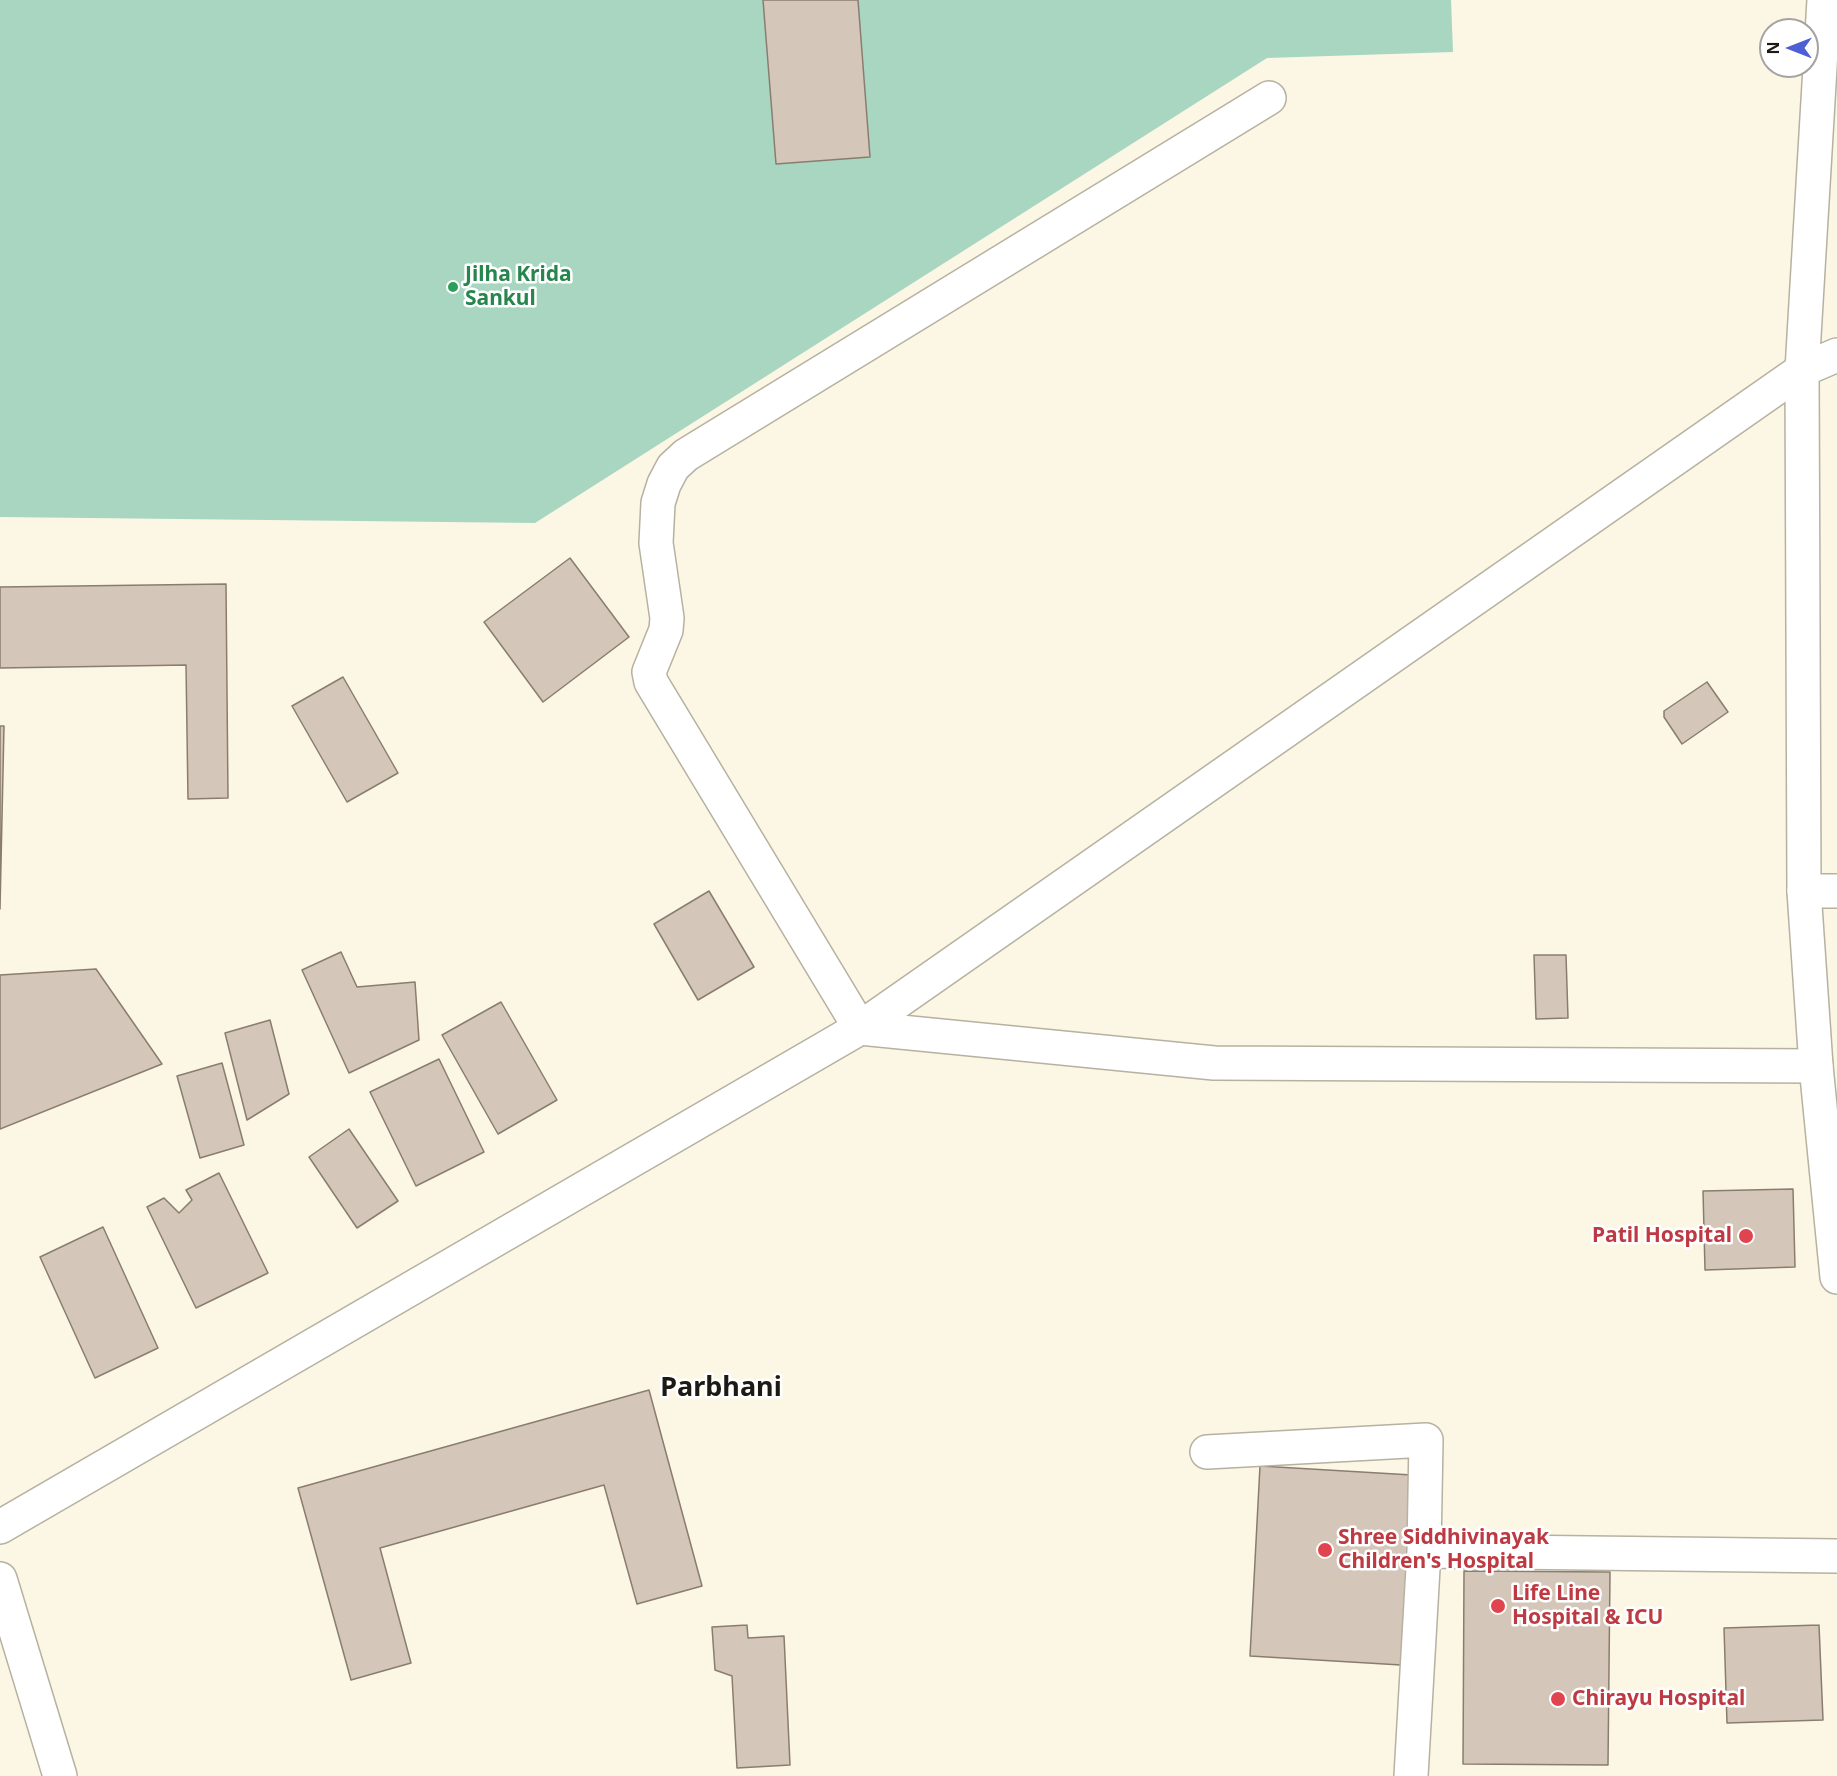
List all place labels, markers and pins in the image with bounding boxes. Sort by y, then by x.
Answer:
place label: Jilha Krida Sankul [465,262,572,312]
marker: Jilha Krida Sankul [446,280,460,294]
place label: Patil Hospital [1592,1223,1732,1249]
marker: Patil Hospital [1737,1227,1755,1245]
place label: Shree Siddhivinayak Children's Hospital [1338,1525,1549,1575]
marker: Shree Siddhivinayak Children's Hospital [1316,1541,1334,1559]
place label: Life Line Hospital & ICU [1512,1581,1663,1631]
marker: Life Line Hospital & ICU [1489,1597,1507,1615]
place label: Chirayu Hospital [1572,1686,1745,1712]
marker: Chirayu Hospital [1549,1690,1567,1708]

